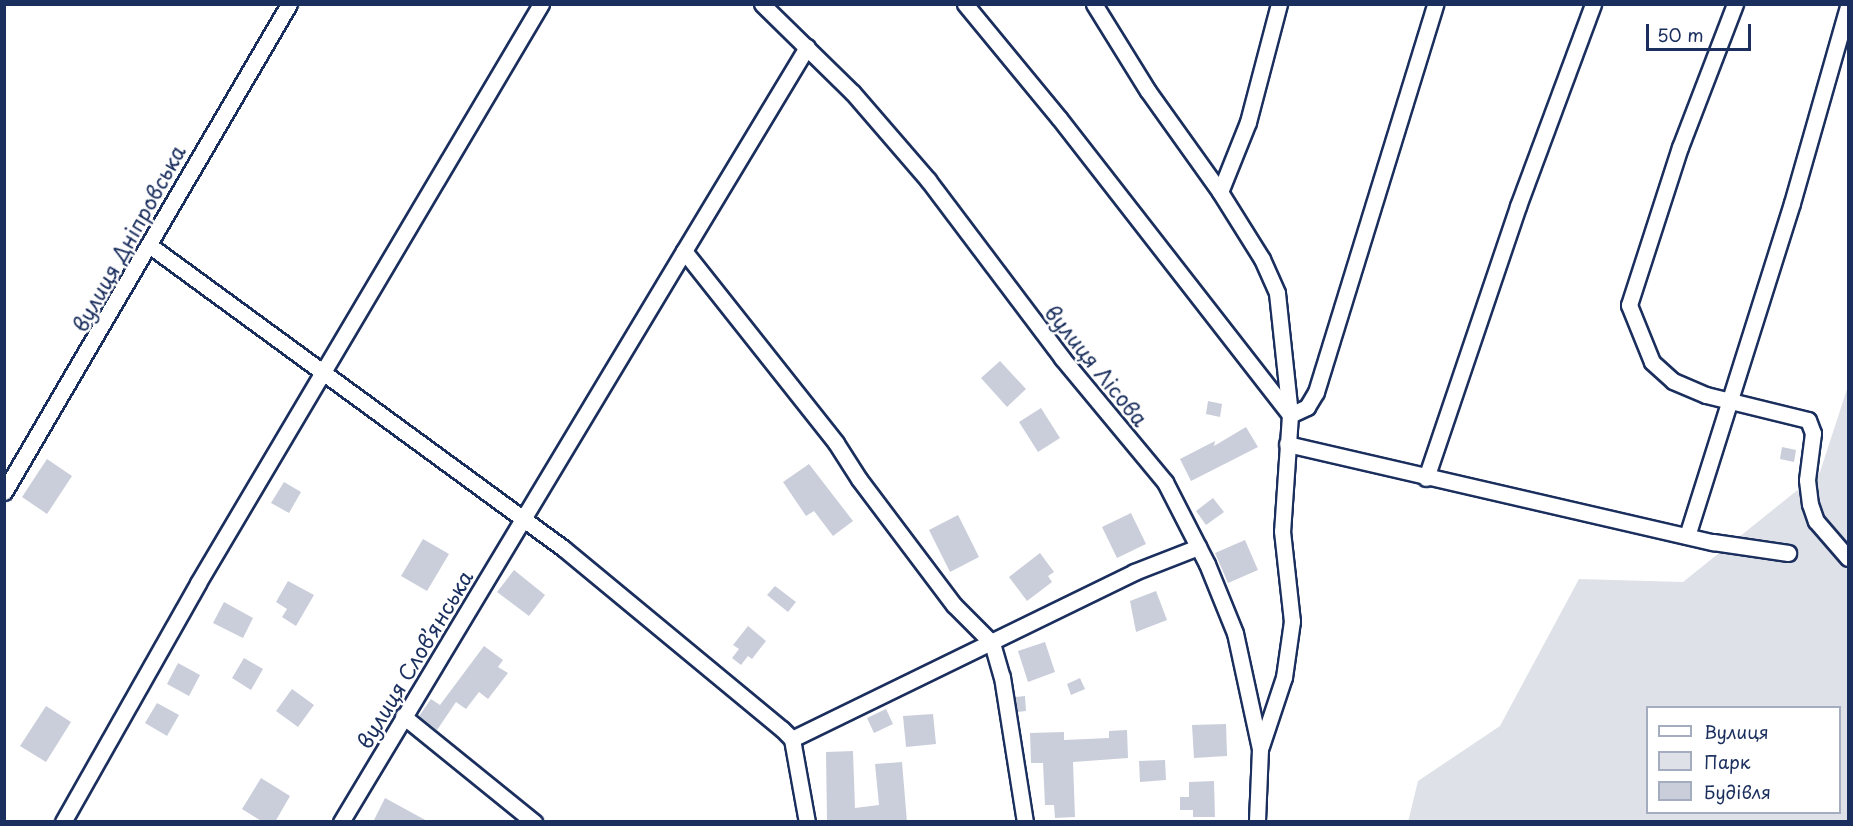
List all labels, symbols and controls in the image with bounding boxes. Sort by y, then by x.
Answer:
scale bar [1649,12,1754,50]
text: 50 m [1657,21,1704,48]
street label: вулиця Дніпровська [66,140,190,336]
street label: вулиця Лісова [1040,299,1154,431]
street label: вулиця Словʼянська [351,565,477,753]
legend [1646,706,1841,814]
text: Вулиця [1704,718,1769,745]
text: Парк [1704,748,1750,775]
text: Будівля [1704,778,1771,805]

